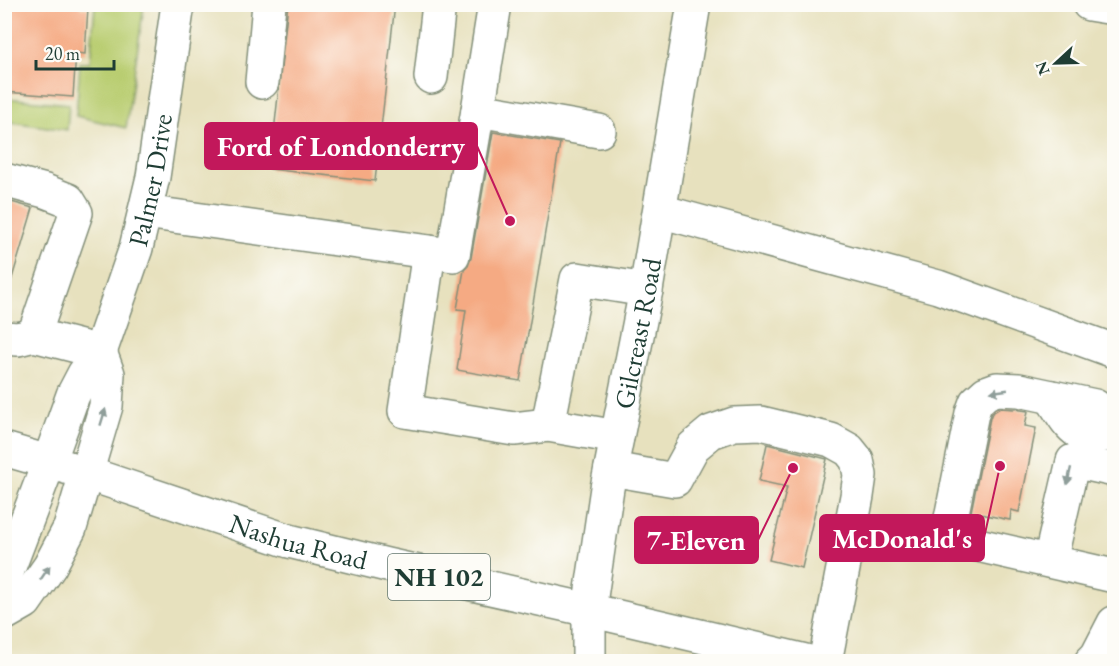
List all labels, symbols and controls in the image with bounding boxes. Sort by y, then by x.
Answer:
scale bar [36,33,114,71]
north arrow [1026,33,1086,93]
text: 20 m [45,42,80,65]
text: N [1030,58,1055,78]
street label: Palmer Drive [120,111,179,250]
callout: Ford of Londonderry [205,123,477,169]
text: Ford of Londonderry [217,128,465,164]
street label: Gilcreast Road [606,255,669,412]
one-way arrow [989,386,1008,395]
one-way arrow [99,408,108,426]
one-way arrow [1064,467,1074,486]
street label: Nashua Road [225,505,372,577]
callout: McDonald's [820,515,984,561]
callout: 7-Eleven [635,517,758,563]
text: McDonald's [832,520,972,556]
text: 7-Eleven [646,522,746,558]
road number: NH 102 [388,554,490,600]
one-way arrow [39,566,51,582]

